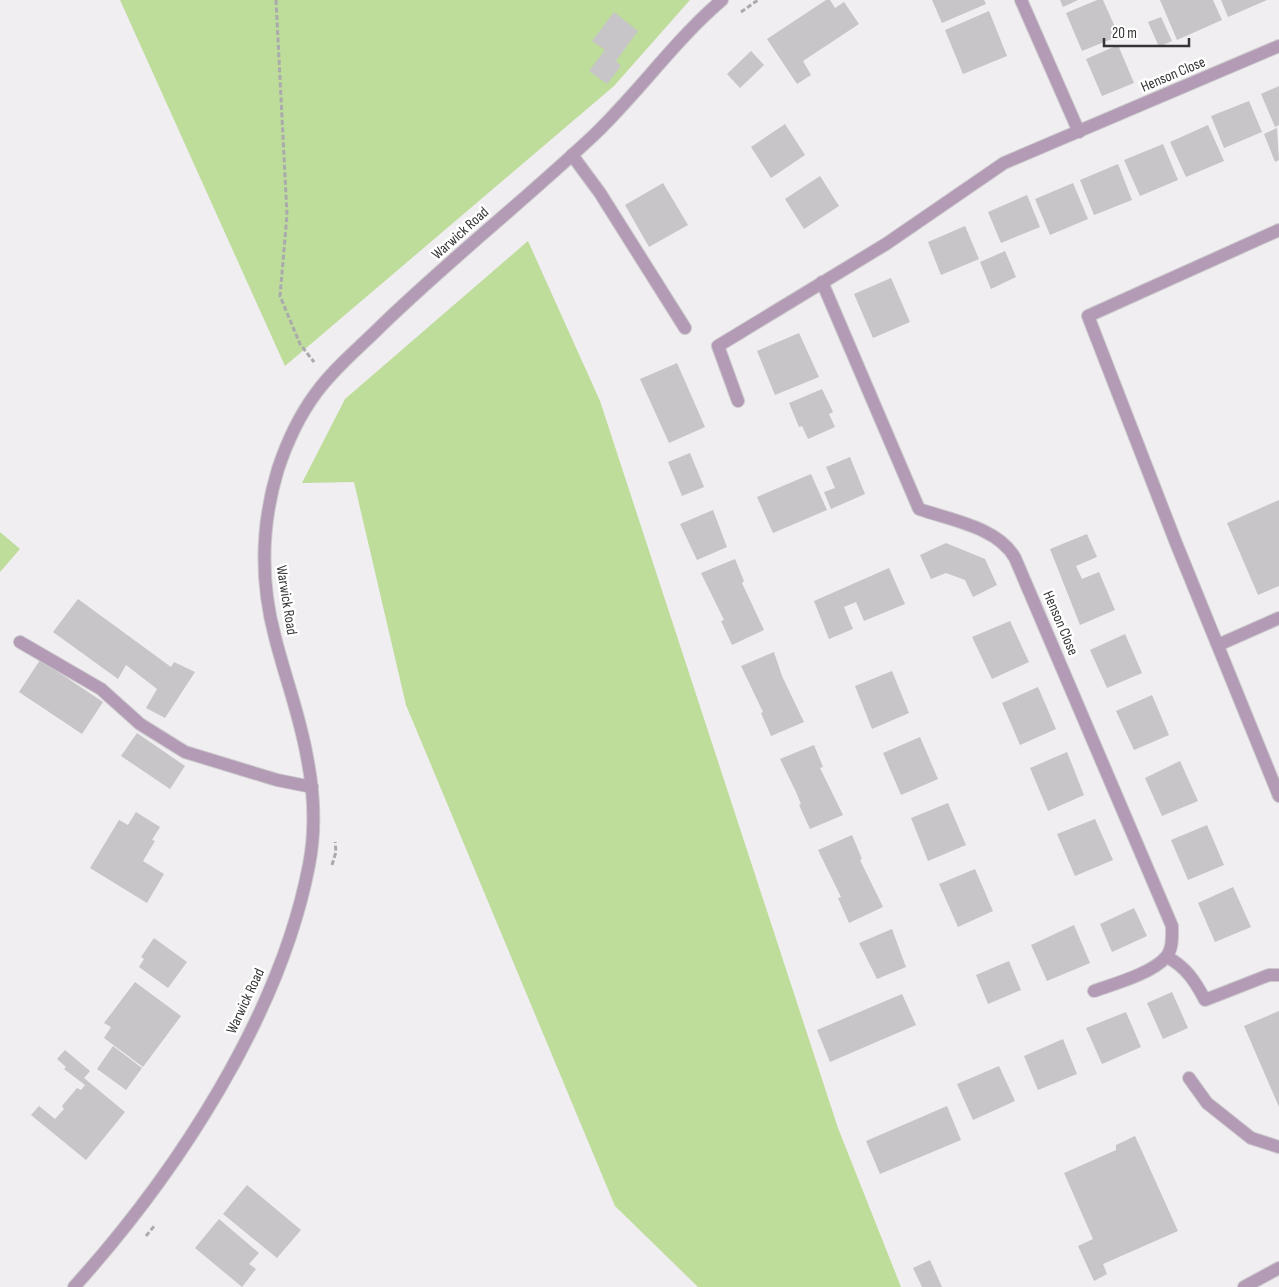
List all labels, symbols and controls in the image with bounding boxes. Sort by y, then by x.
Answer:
scale bar [1104,15,1189,47]
text: 20 m [1112,24,1137,43]
street label: Henson Close [1138,52,1208,97]
street label: Warwick Road [428,203,493,264]
street label: Warwick Road [272,564,301,636]
street label: Henson Close [1038,588,1083,658]
street label: Warwick Road [222,965,269,1037]

